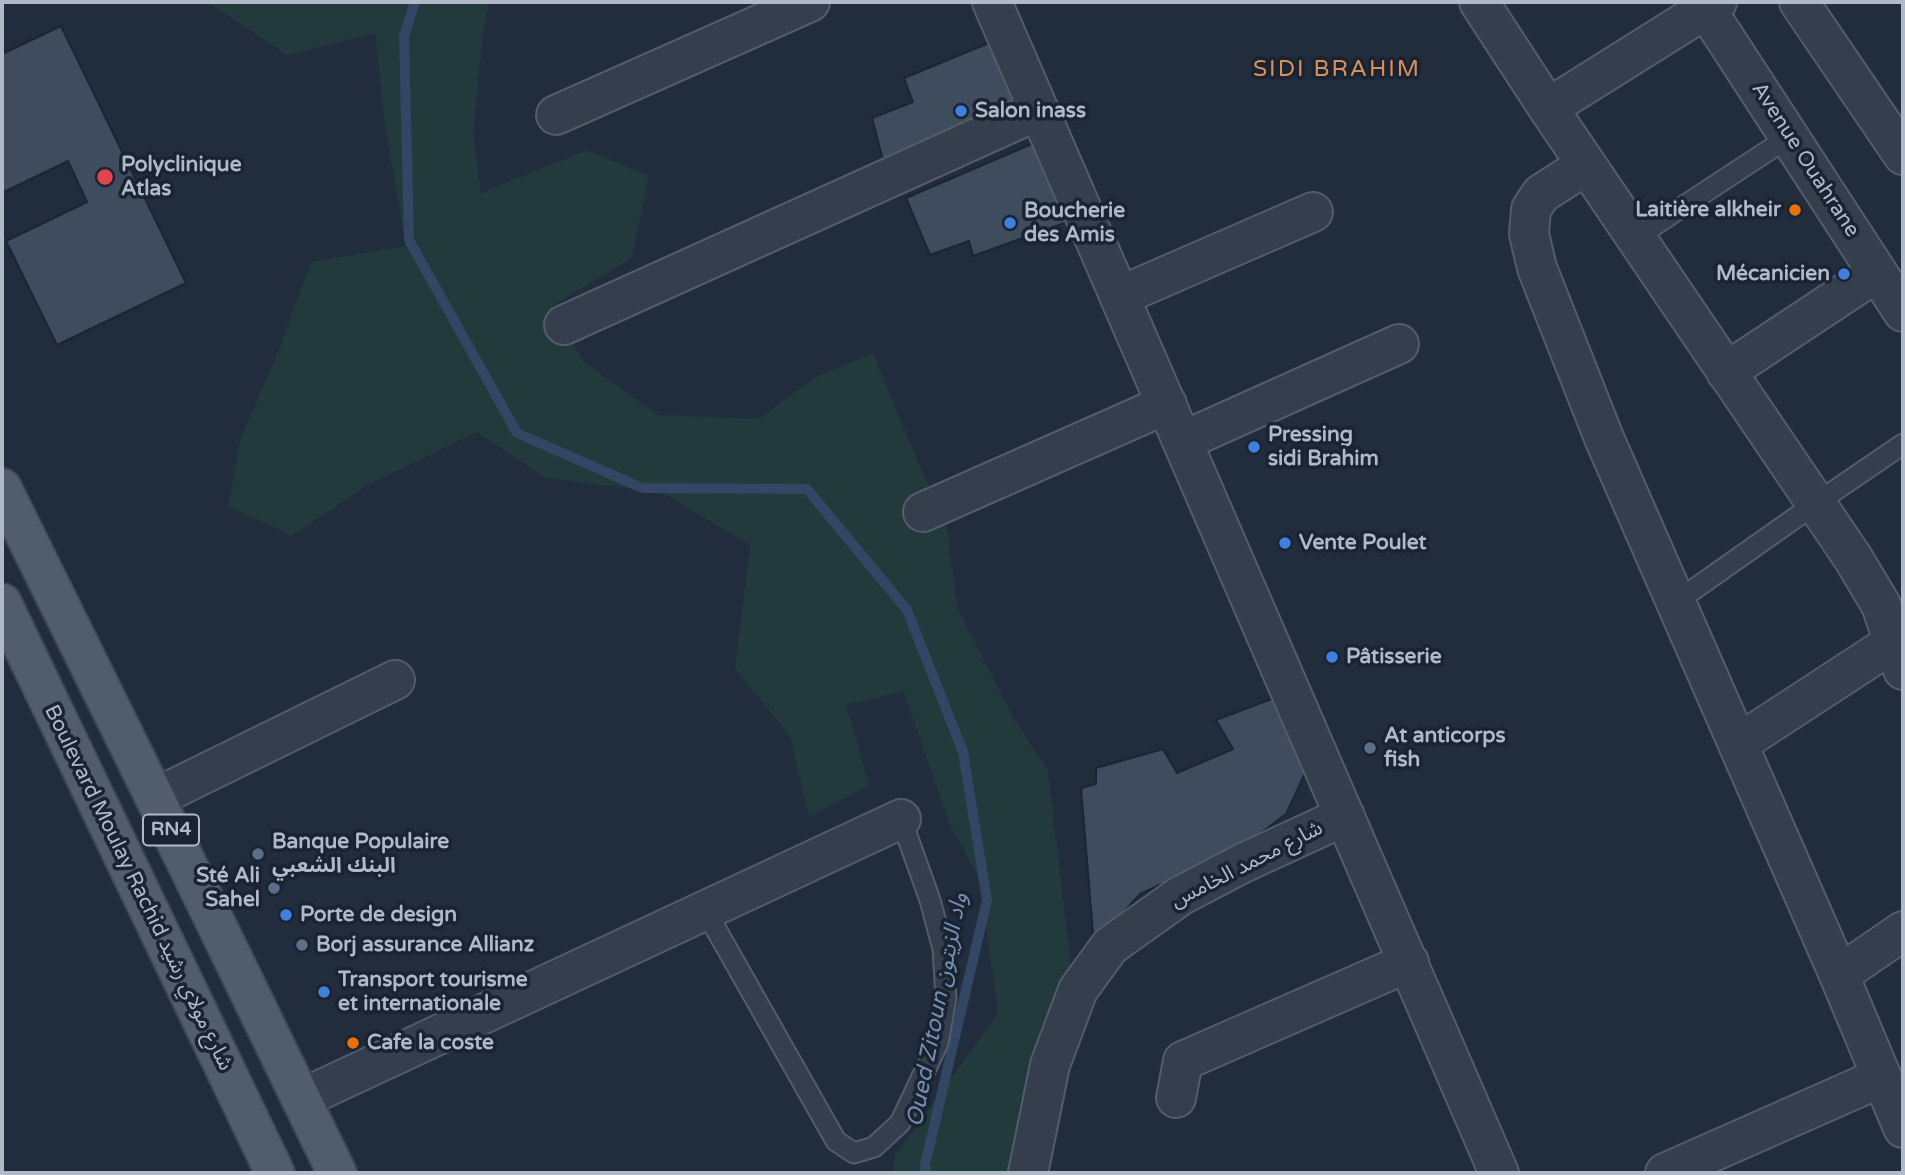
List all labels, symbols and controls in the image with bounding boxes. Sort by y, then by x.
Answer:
district label: SIDI BRAHIM [1254,56,1420,84]
street label: Avenue Ouahrane [1746,78,1864,242]
place label: Salon inass [975,98,1086,124]
marker: Salon inass [953,103,969,119]
place label: Polyclinique Atlas [121,152,242,202]
marker: Polyclinique Atlas [95,167,115,187]
place label: Laitière alkheir [1635,197,1781,223]
place label: Boucherie des Amis [1024,198,1125,248]
marker: Laitière alkheir [1787,202,1803,218]
marker: Boucherie des Amis [1002,215,1018,231]
place label: Mécanicien [1716,261,1830,287]
marker: Mécanicien [1836,266,1852,282]
place label: Pressing sidi Brahim [1268,422,1379,472]
marker: Pressing sidi Brahim [1246,439,1262,455]
place label: Vente Poulet [1299,530,1427,556]
marker: Vente Poulet [1277,535,1293,551]
place label: Pâtisserie [1346,644,1442,670]
marker: Pâtisserie [1324,649,1340,665]
street label: Boulevard Moulay Rachid شارع مولاي رشيد [38,701,238,1075]
place label: At anticorps fish [1384,723,1506,773]
marker: At anticorps fish [1362,740,1378,756]
road number: RN4 [143,814,199,846]
street label: شارع محمد الخامس [1167,816,1327,914]
place label: Banque Populaire البنك الشعبي [272,829,449,879]
marker: Banque Populaire البنك الشعبي [250,846,266,862]
place label: Sté Ali Sahel [196,863,260,913]
marker: Sté Ali Sahel [266,880,282,896]
water label: Oued Zitoun واد الزيتون [902,891,974,1129]
place label: Porte de design [300,902,457,928]
marker: Porte de design [278,907,294,923]
place label: Borj assurance Allianz [316,932,534,958]
marker: Borj assurance Allianz [294,937,310,953]
place label: Transport tourisme et internationale [338,967,528,1017]
marker: Transport tourisme et internationale [316,984,332,1000]
place label: Cafe la coste [367,1030,494,1056]
marker: Cafe la coste [345,1035,361,1051]

